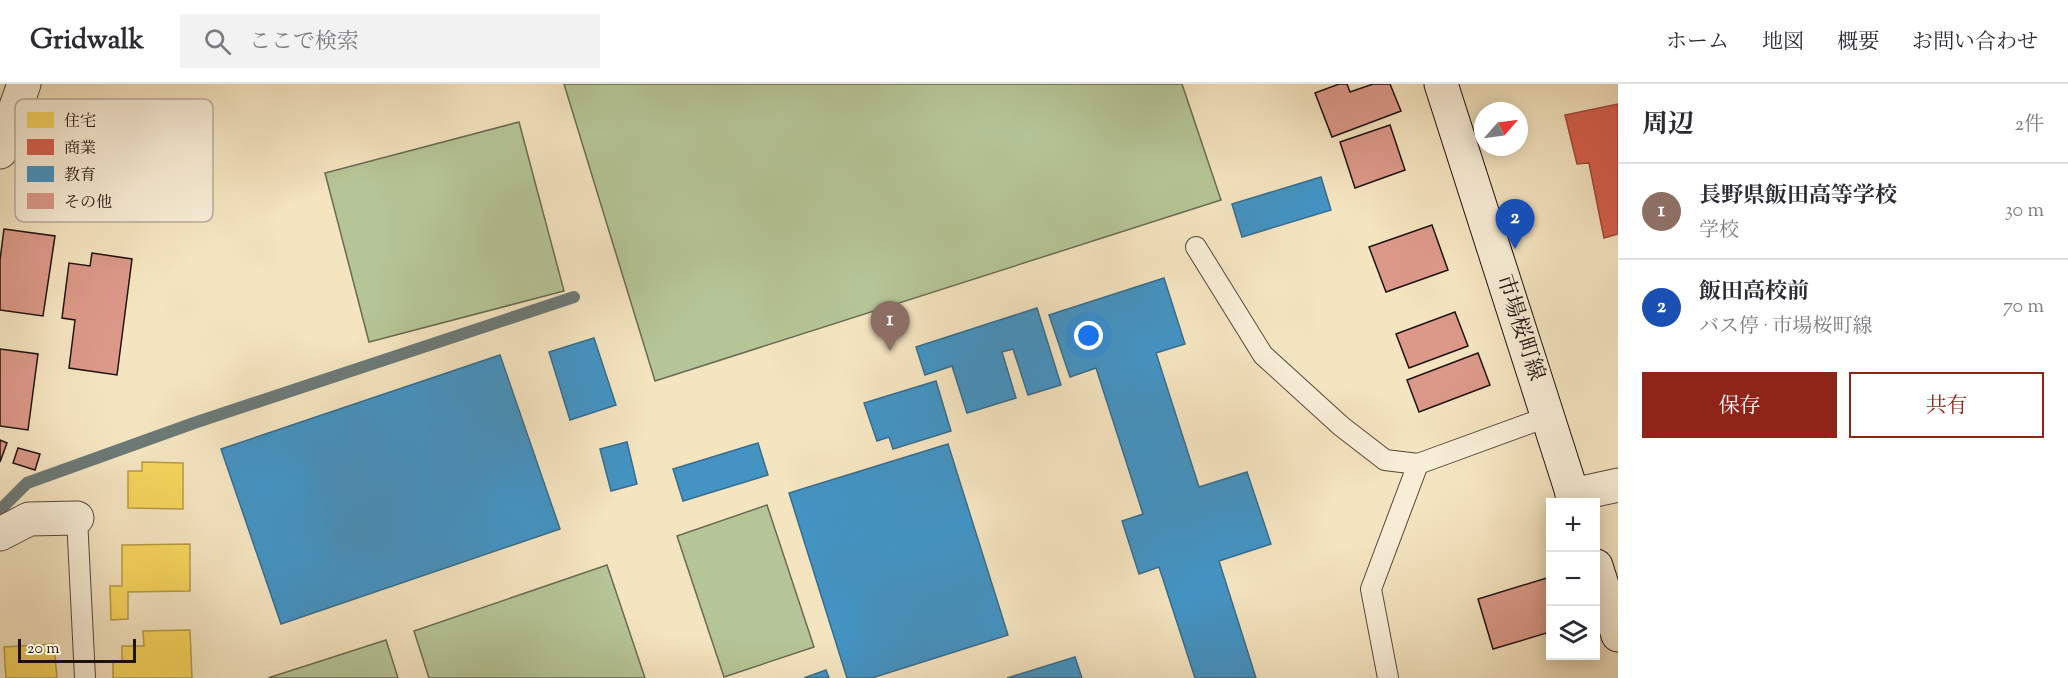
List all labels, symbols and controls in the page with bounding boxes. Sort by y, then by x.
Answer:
search box [180,14,600,68]
text: Gridwalk [30,21,144,61]
icon: search [201,25,234,58]
text: ここで検索 [249,27,359,59]
text: ホーム [1666,28,1729,58]
text: 地図 [1762,28,1804,58]
text: 概要 [1837,28,1879,58]
text: お問い合わせ [1912,28,2038,58]
legend [15,99,213,222]
north arrow [1474,102,1528,156]
text: 周辺 [1642,107,1694,144]
text: 住宅 [64,111,96,134]
text: 2件 [2015,111,2044,140]
text: 商業 [64,138,96,161]
text: 教育 [64,165,96,188]
text: 長野県飯田高等学校 [1699,181,1897,213]
text: その他 [64,192,112,215]
text: 1 [1658,197,1665,226]
text: 30 m [2005,197,2044,226]
pin: 2 [1496,200,1534,249]
text: 学校 [1699,217,1739,246]
street label: 市場桜町線 [1487,271,1551,385]
text: 飯田高校前 [1699,277,1809,309]
text: 2 [1657,293,1666,322]
text: 70 m [2003,293,2044,322]
pin: 1 [870,302,910,351]
text: バス停 · 市場桜町線 [1699,313,1873,342]
your location [1074,321,1103,350]
button: 保存 [1642,372,1837,438]
button: 共有 [1849,372,2044,438]
map controls [1546,498,1600,660]
button: + [1546,498,1600,552]
button: − [1546,552,1600,606]
button: layers [1546,606,1600,660]
scale bar [18,636,136,664]
text: 20 m [27,638,60,661]

